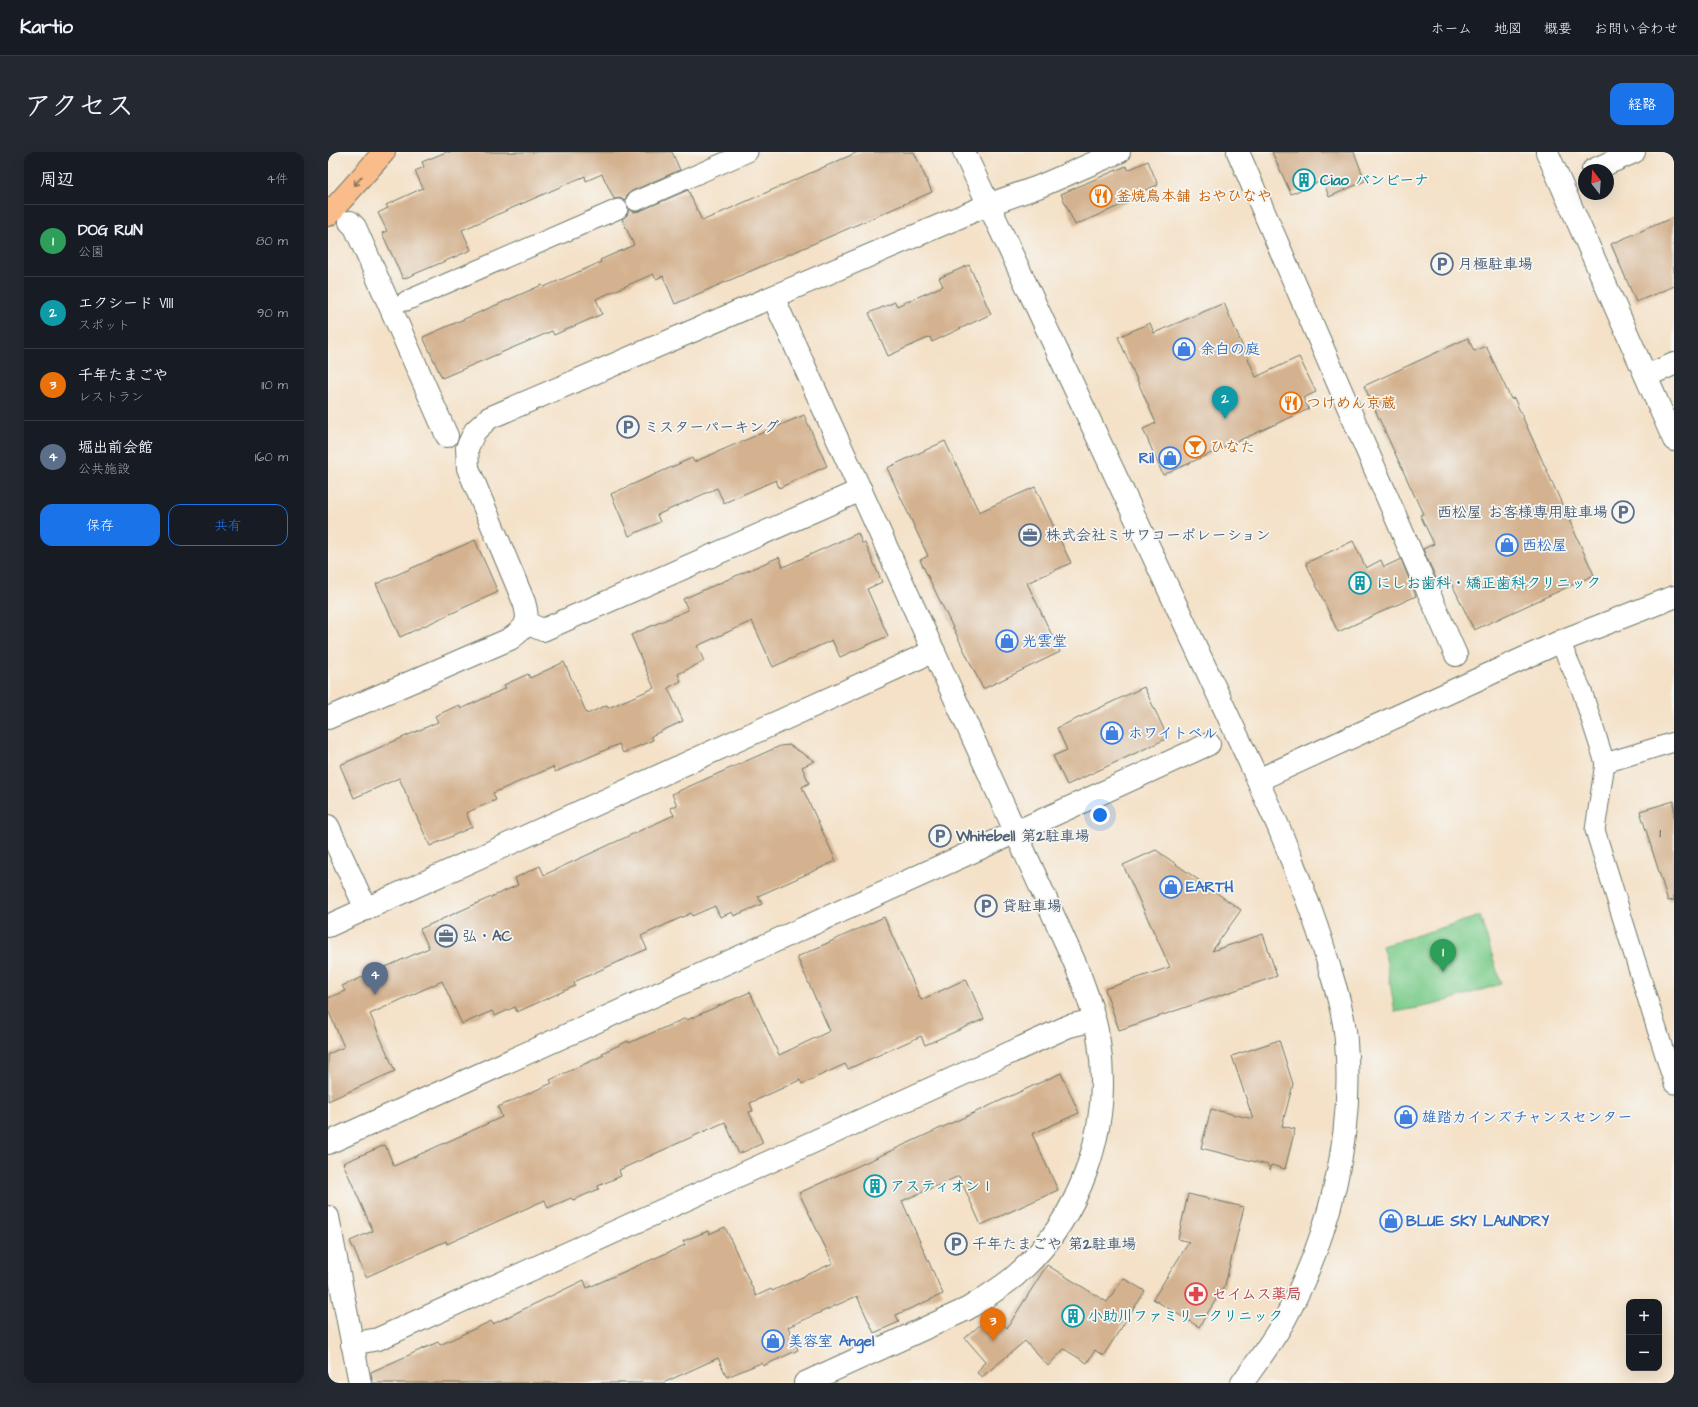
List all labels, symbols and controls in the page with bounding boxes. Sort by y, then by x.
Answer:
text: Kartio [20,14,73,41]
text: ホーム [1431,19,1472,39]
text: 地図 [1494,19,1522,39]
text: 概要 [1544,19,1572,39]
text: お問い合わせ [1594,19,1678,39]
button: 経路 [1610,83,1674,125]
text: アクセス [24,87,134,126]
north arrow [1578,164,1614,200]
building icon: Ciao バンビーナ [1291,167,1317,193]
text: 周辺 [40,168,74,192]
text: 4件 [266,170,288,188]
place label: Ciao バンビーナ [1320,170,1429,191]
one-way arrow [353,176,362,186]
restaurant icon: 釜焼鳥本舗 おやひなや [1088,183,1114,209]
place label: 釜焼鳥本舗 おやひなや [1116,186,1272,207]
text: DOG RUN [78,220,143,241]
text: 1 [52,232,54,250]
text: 80 m [256,232,288,250]
text: 公園 [78,243,104,261]
parking icon: 月極駐車場 [1429,251,1455,277]
place label: 月極駐車場 [1458,254,1533,275]
text: エクシード Ⅷ [78,293,174,314]
text: 2 [49,304,57,322]
text: 90 m [257,304,288,322]
text: スポット [78,316,130,334]
shop icon: 余白の庭 [1171,336,1197,362]
place label: 余白の庭 [1200,339,1260,360]
text: 千年たまごや [78,365,168,386]
text: 3 [50,376,56,394]
text: 110 m [261,376,288,394]
pin: 2 [1212,386,1238,419]
text: レストラン [78,388,144,406]
restaurant icon: つけめん京蔵 [1278,390,1304,416]
place label: つけめん京蔵 [1306,393,1396,414]
parking icon: ミスターパーキング [615,414,641,440]
place label: ミスターパーキング [644,417,779,438]
bar icon: ひなた [1182,434,1208,460]
text: 堀出前会館 [78,437,153,458]
place label: ひなた [1210,437,1255,458]
shop icon: Ril [1157,445,1183,471]
text: 4 [49,448,57,466]
text: 160 m [255,448,288,466]
place label: Ril [1139,448,1155,469]
text: 公共施設 [78,460,130,478]
parking icon: 西松屋 お客様専用駐車場 [1610,499,1636,525]
place label: 西松屋 お客様専用駐車場 [1437,502,1608,523]
button: 保存 [40,504,160,546]
button: 共有 [168,504,288,546]
office icon: 株式会社ミサワコーポレーション [1017,522,1043,548]
place label: 株式会社ミサワコーポレーション [1046,525,1271,546]
shop icon: 西松屋 [1494,532,1520,558]
place label: 西松屋 [1522,535,1567,556]
building icon: にしお歯科・矯正歯科クリニック [1347,570,1373,596]
place label: にしお歯科・矯正歯科クリニック [1376,573,1601,594]
shop icon: 光雲堂 [994,628,1020,654]
place label: 光雲堂 [1022,631,1067,652]
shop icon: ホワイトベル [1099,720,1125,746]
place label: ホワイトベル [1128,723,1218,744]
your location [1090,805,1110,825]
parking icon: Whitebell 第2駐車場 [927,823,953,849]
house number: 1 [1659,824,1661,842]
place label: Whitebell 第2駐車場 [955,826,1090,847]
shop icon: EARTH [1158,874,1184,900]
place label: EARTH [1186,877,1234,898]
parking icon: 貸駐車場 [973,893,999,919]
place label: 貸駐車場 [1002,896,1062,917]
office icon: 弘・AC [433,923,459,949]
place label: 弘・AC [462,926,513,947]
pin: 1 [1430,939,1456,972]
pin: 4 [362,962,388,995]
shop icon: 雄踏カインズチャンスセンター [1393,1104,1419,1130]
place label: 雄踏カインズチャンスセンター [1422,1107,1632,1128]
building icon: アスティオンⅠ [862,1173,888,1199]
place label: アスティオンⅠ [890,1176,995,1197]
shop icon: BLUE SKY LAUNDRY [1378,1208,1404,1234]
place label: BLUE SKY LAUNDRY [1406,1211,1550,1232]
parking icon: 千年たまごや 第2駐車場 [943,1231,969,1257]
place label: 千年たまごや 第2駐車場 [972,1234,1137,1255]
pharmacy icon: セイムス薬局 [1183,1281,1209,1307]
place label: セイムス薬局 [1212,1284,1301,1305]
map controls [1626,1299,1662,1371]
button: + [1626,1299,1662,1335]
building icon: 小助川ファミリークリニック [1060,1303,1086,1329]
place label: 小助川ファミリークリニック [1088,1306,1283,1327]
pin: 3 [980,1308,1006,1341]
shop icon: 美容室 Angel [760,1328,786,1354]
place label: 美容室 Angel [788,1331,875,1354]
button: − [1626,1335,1662,1371]

